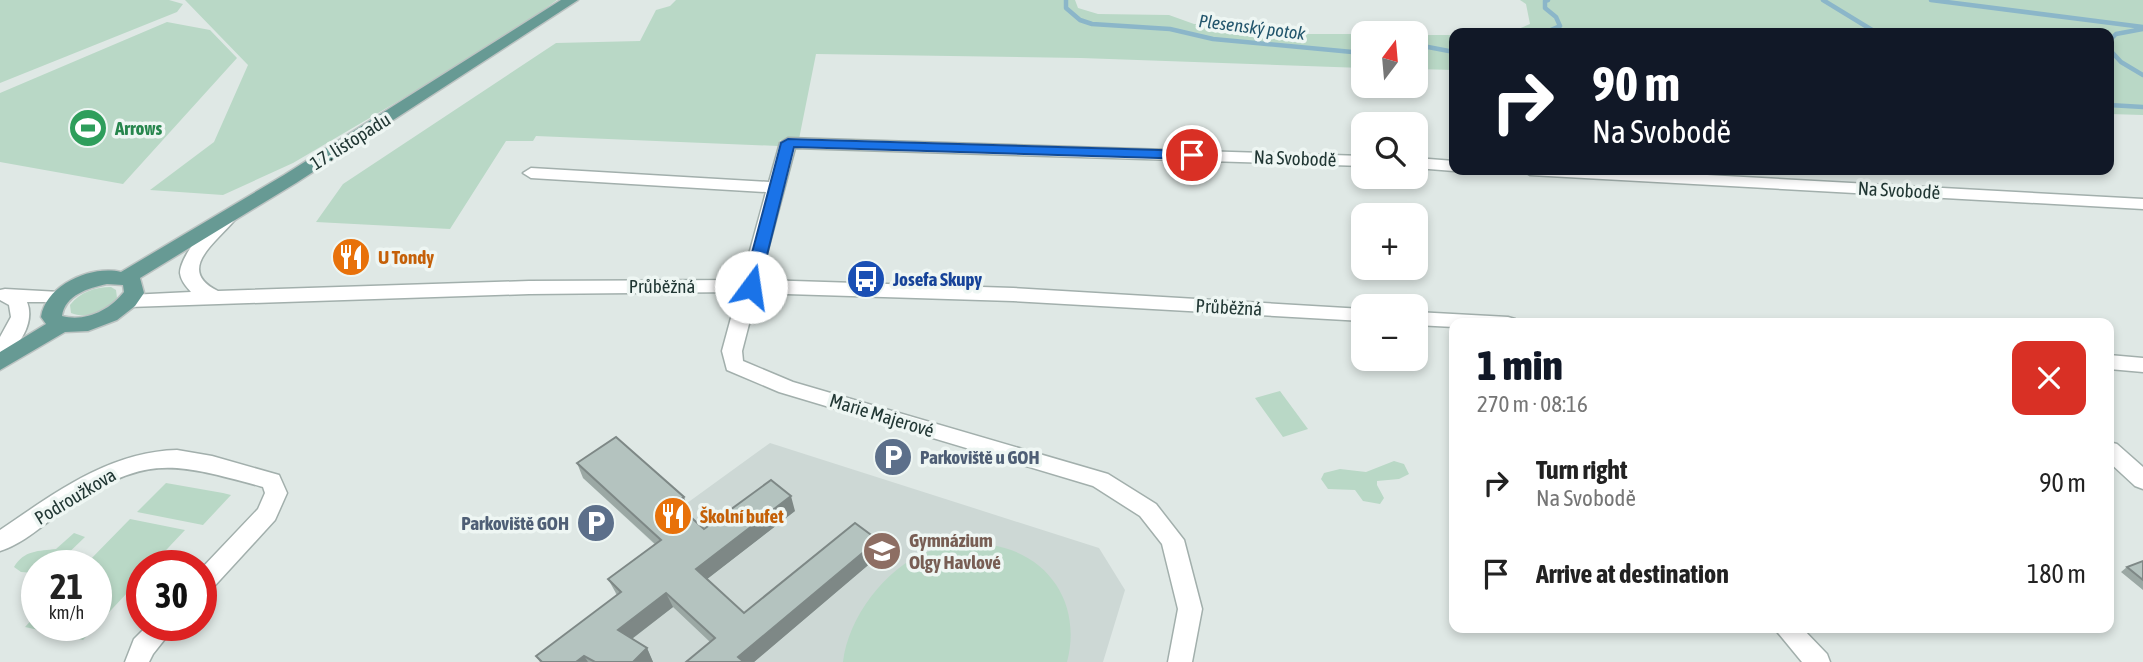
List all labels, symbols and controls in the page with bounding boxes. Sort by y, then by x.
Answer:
water label: Plesenský potok [1197,10,1308,44]
north arrow [1351,21,1428,98]
map controls [1351,21,1428,371]
text: 90 m [1592,55,1680,111]
icon: right [1477,56,1568,147]
sports icon: Arrows [67,107,109,149]
street label: 17. listopadu [306,108,394,174]
button: search [1351,112,1428,189]
text: Na Svobodě [1592,113,1731,150]
place label: Arrows [114,117,163,139]
pin [1162,125,1222,185]
icon: arrive [1173,136,1211,174]
street label: Na Svobodě [1253,146,1337,170]
street label: Na Svobodě [1857,177,1941,203]
button: + [1351,203,1428,280]
restaurant icon: U Tondy [330,236,372,278]
place label: U Tondy [378,246,434,268]
position arrow [714,250,788,324]
bus stop icon: Josefa Skupy [845,258,887,300]
place label: Josefa Skupy [892,268,982,290]
street label: Průběžná [629,275,695,297]
street label: Průběžná [1195,294,1263,320]
button: − [1351,294,1428,371]
text: 1 min [1477,341,1563,389]
button: close [2012,341,2086,415]
street label: Marie Majerové [827,389,937,441]
text: 270 m · 08:16 [1477,391,1588,417]
parking icon: Parkoviště u GOH [872,436,914,478]
place label: Parkoviště u GOH [920,446,1040,468]
text: Turn right [1536,455,1627,485]
street label: Podroužkova [30,463,120,529]
icon: right [1477,464,1515,502]
text: 90 m [2039,468,2086,498]
text: Na Svobodě [1536,485,1636,511]
restaurant icon: Školní bufet [652,495,694,537]
parking icon: Parkoviště GOH [575,502,617,544]
place label: Školní bufet [700,505,784,527]
place label: Parkoviště GOH [461,512,569,534]
place label: Gymnázium Olgy Havlové [909,529,1001,573]
school or university icon: Gymnázium Olgy Havlové [861,530,903,572]
speed limit sign: 30 [126,550,217,641]
icon: arrive [1477,555,1515,593]
text: Arrive at destination [1536,559,1729,589]
text: 180 m [2027,559,2086,589]
text: 21 [50,566,83,606]
text: km/h [49,602,84,623]

